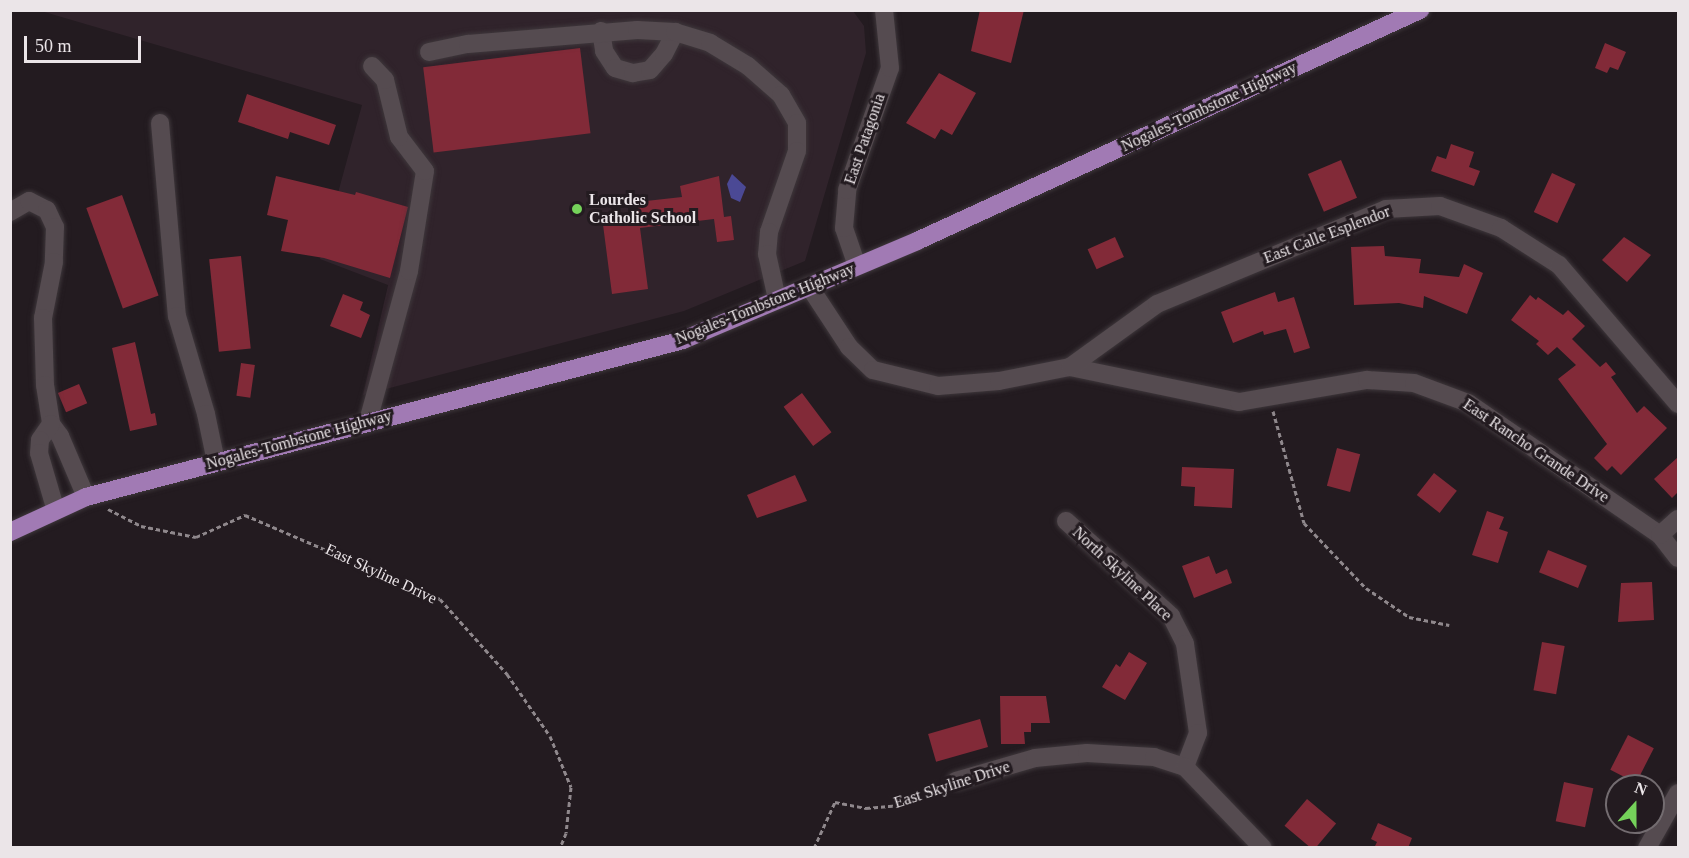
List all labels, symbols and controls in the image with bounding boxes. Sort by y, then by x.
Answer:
scale bar [27,24,144,62]
text: 50 m [35,36,72,56]
street label: Nogales-Tombstone Highway [1118,58,1300,156]
street label: East Patagonia [841,91,889,187]
place label: Lourdes Catholic School [589,190,696,228]
marker: Lourdes Catholic School [570,202,584,216]
street label: East Calle Esplendor [1261,202,1393,268]
street label: Nogales-Tombstone Highway [673,259,857,349]
street label: East Rancho Grande Drive [1459,395,1613,507]
street label: Nogales-Tombstone Highway [204,406,394,474]
street label: North Skyline Place [1068,523,1176,625]
street label: East Skyline Drive [322,540,440,608]
street label: East Skyline Drive [892,757,1012,813]
north arrow [1605,774,1665,834]
text: N [1632,779,1649,799]

